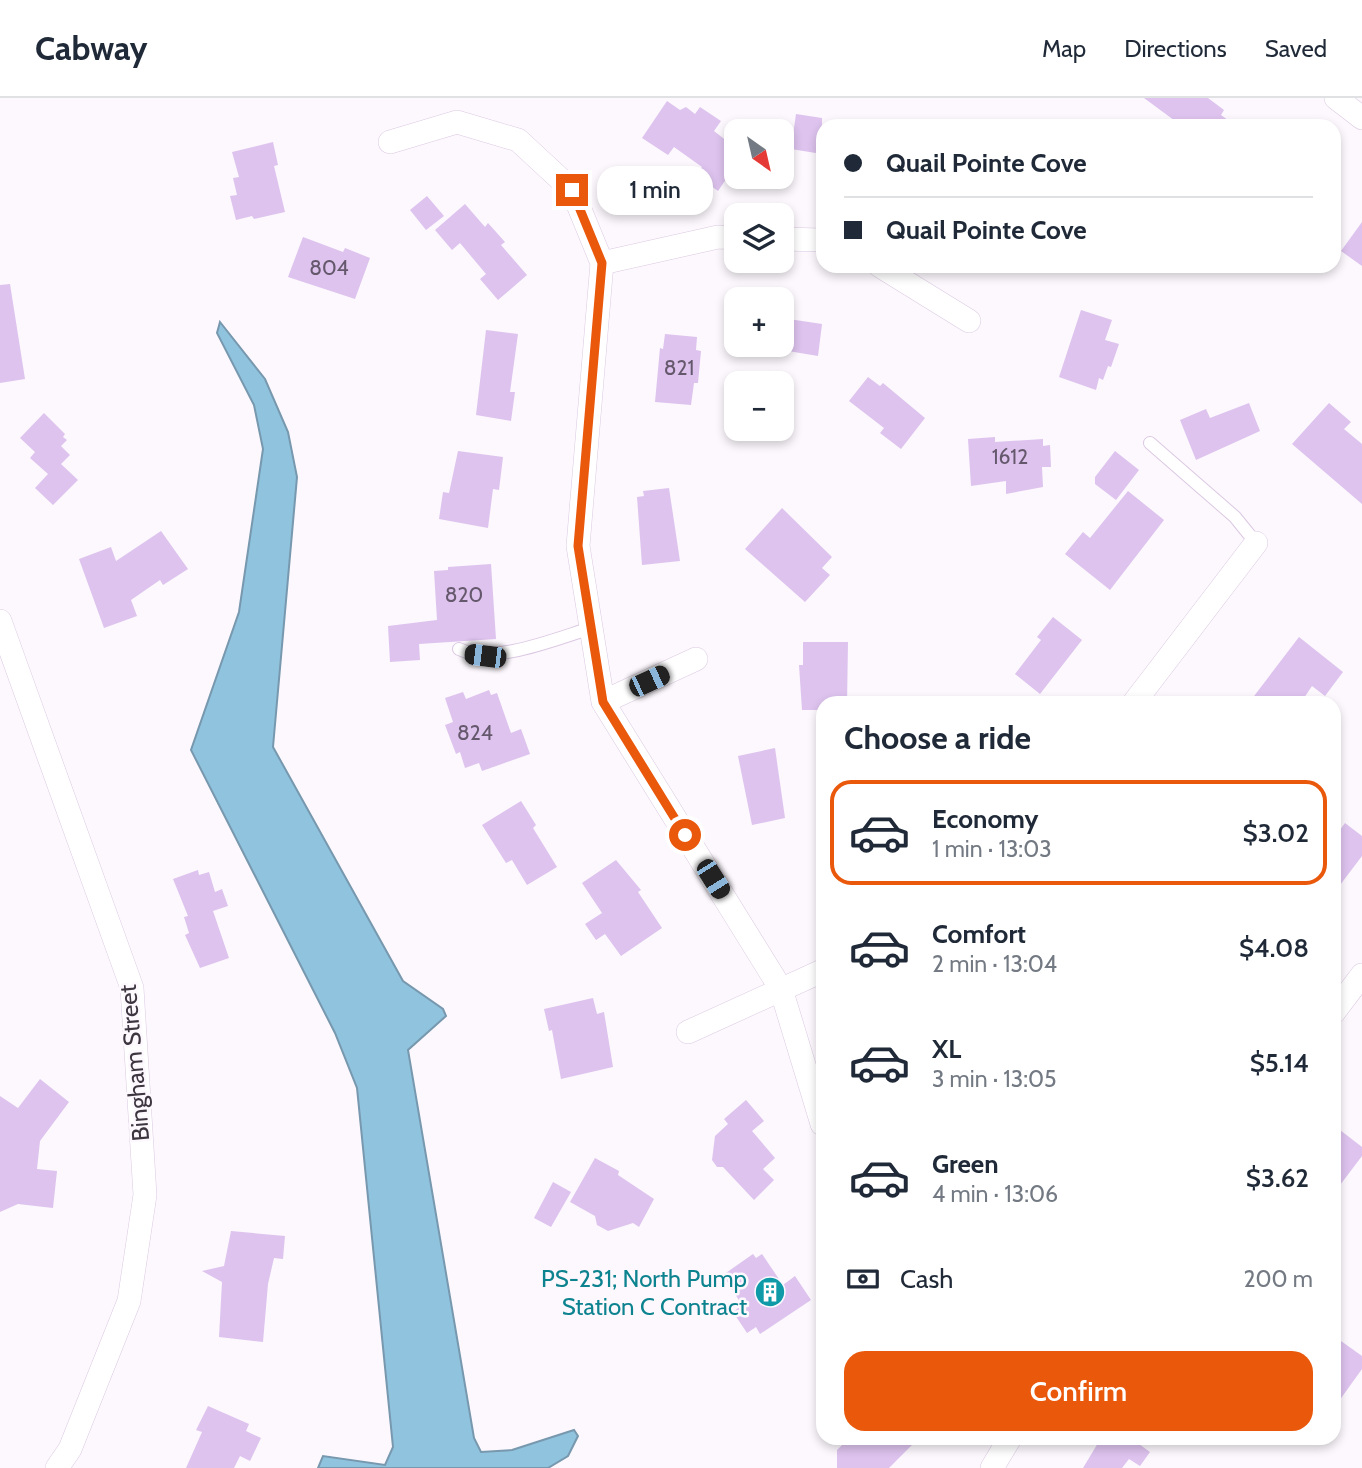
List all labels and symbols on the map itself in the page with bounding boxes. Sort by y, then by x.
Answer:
north arrow [724,119,794,189]
callout: 1 min [596,166,712,214]
route end [556,174,588,206]
house number: 804 [309,255,349,280]
house number: 821 [664,355,694,380]
house number: 1612 [992,444,1028,469]
house number: 820 [445,582,483,607]
car [463,643,508,669]
car [626,663,673,699]
house number: 824 [457,720,493,745]
route start [669,819,701,851]
car [693,856,734,902]
street label: Bingham Street [113,983,155,1143]
place label: PS-231; North Pump Station C Contract [541,1264,747,1321]
building icon: PS-231; North Pump Station C Contract [753,1275,787,1309]

